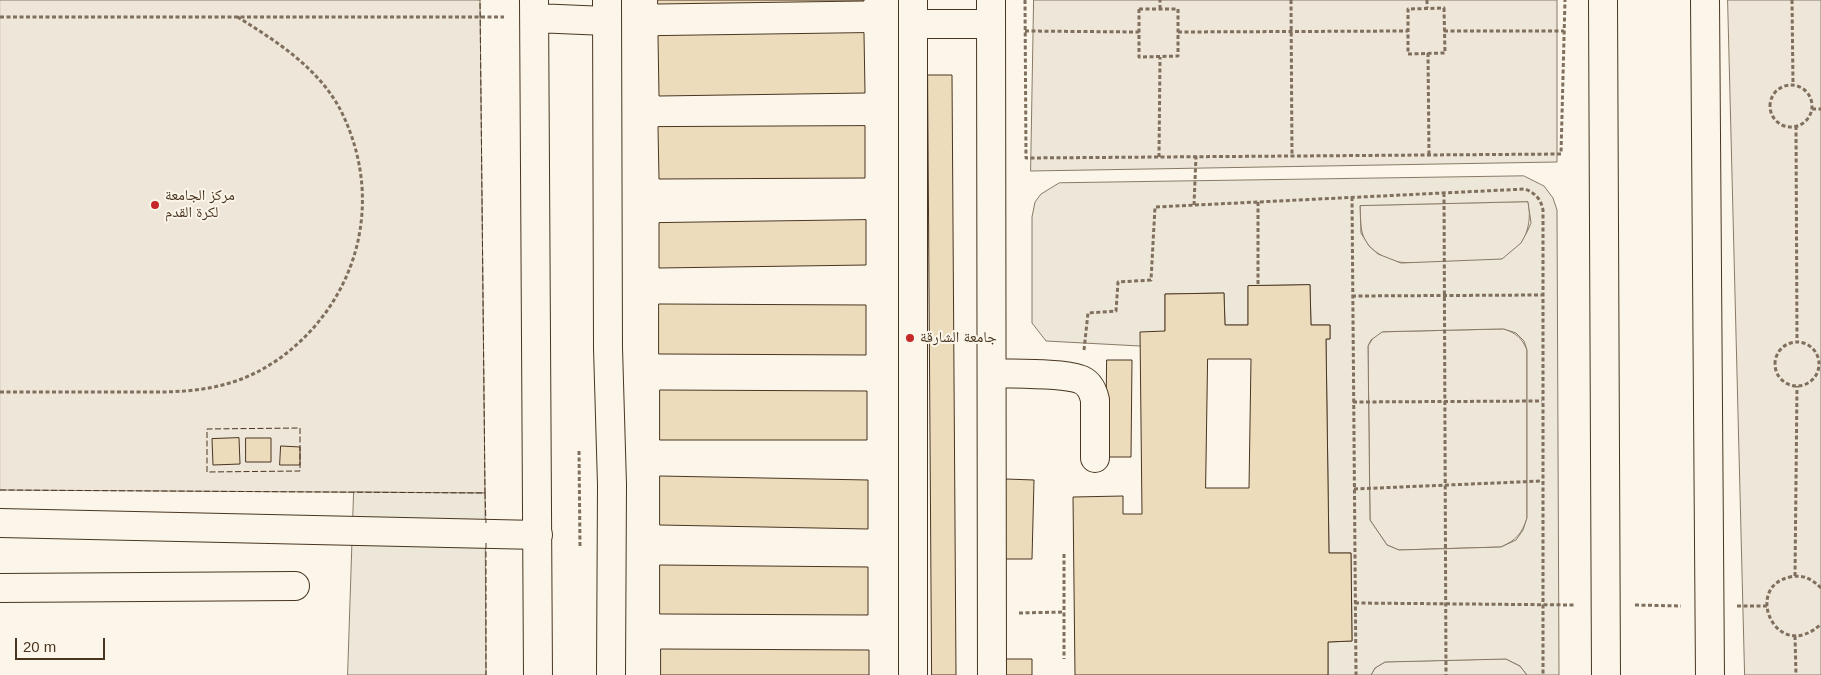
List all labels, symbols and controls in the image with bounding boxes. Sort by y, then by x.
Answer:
place label: مركز الجامعة لكرة القدم [165,187,235,222]
marker: مركز الجامعة لكرة القدم [149,199,161,211]
place label: جامعة الشارقة [920,329,997,347]
marker: جامعة الشارقة [904,332,916,344]
scale bar [18,628,108,660]
text: 20 m [23,638,56,655]

